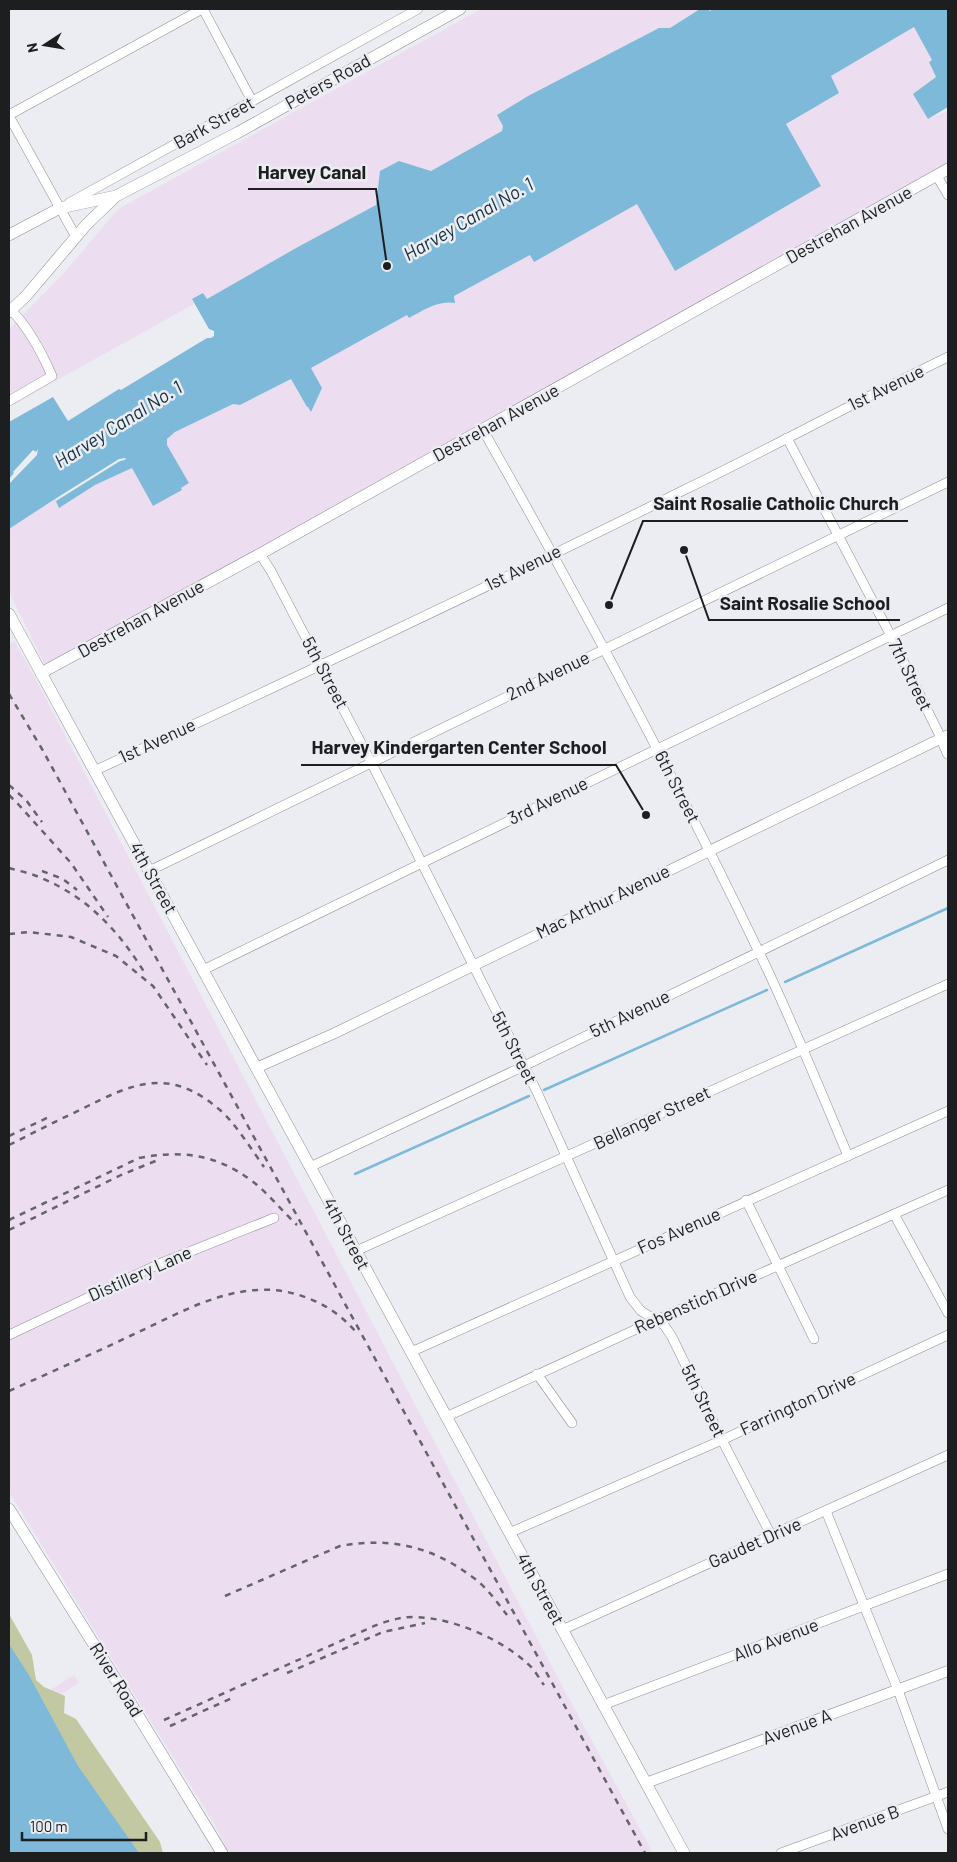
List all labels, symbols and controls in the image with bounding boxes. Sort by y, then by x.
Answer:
north arrow [20,20,70,70]
text: N [23,41,41,54]
street label: Peters Road [281,49,374,114]
street label: Bark Street [169,91,258,153]
callout: Harvey Canal [248,155,376,189]
text: Harvey Canal [258,160,366,183]
water label: Harvey Canal No. 1 [399,172,537,265]
street label: Destrehan Avenue [781,180,916,268]
street label: 1st Avenue [844,359,927,415]
water label: Harvey Canal No. 1 [50,375,186,472]
street label: Destrehan Avenue [428,378,563,466]
callout: Saint Rosalie Catholic Church [643,487,908,521]
text: Saint Rosalie Catholic Church [653,491,899,514]
street label: 1st Avenue [481,539,564,595]
street label: Destrehan Avenue [73,574,208,662]
callout: Saint Rosalie School [709,586,900,620]
text: Saint Rosalie School [720,591,890,614]
street label: 5th Street [298,633,354,712]
street label: 7th Street [884,635,938,714]
street label: 2nd Avenue [502,646,593,705]
street label: 1st Avenue [115,713,199,767]
callout: Harvey Kindergarten Center School [301,731,616,765]
text: Harvey Kindergarten Center School [311,735,607,758]
street label: 6th Street [650,747,705,826]
street label: 3rd Avenue [504,771,591,829]
street label: 4th Street [125,838,183,917]
street label: Mac Arthur Avenue [532,859,673,943]
street label: 5th Avenue [586,984,673,1042]
street label: 5th Street [487,1008,542,1087]
street label: Bellanger Street [590,1080,714,1154]
street label: 4th Street [319,1194,375,1274]
street label: Fos Avenue [634,1202,724,1258]
street label: Distillery Lane [84,1240,195,1306]
street label: Rebenstich Drive [631,1264,760,1338]
street label: 5th Street [677,1361,731,1441]
street label: Farrington Drive [736,1367,859,1440]
street label: Gaudet Drive [705,1512,804,1572]
street label: 4th Street [512,1549,570,1628]
street label: Allo Avenue [730,1613,822,1665]
street label: River Road [85,1638,148,1721]
street label: Avenue A [759,1703,834,1749]
street label: Avenue B [827,1799,902,1845]
scale bar [22,1810,146,1842]
text: 100 m [30,1817,68,1835]

